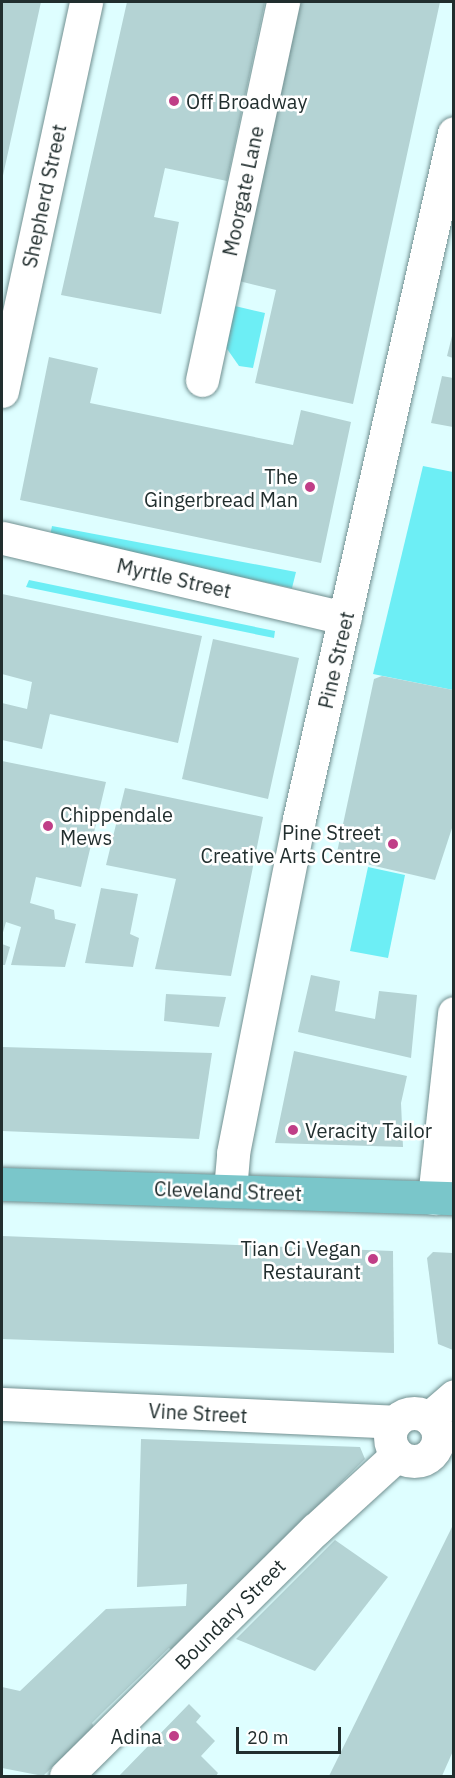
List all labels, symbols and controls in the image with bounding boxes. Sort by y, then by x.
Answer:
place label: Off Broadway [186,89,307,113]
marker: Off Broadway [167,94,181,108]
street label: Shepherd Street [17,122,71,270]
street label: Moorgate Lane [218,124,268,258]
place label: The Gingerbread Man [144,464,298,511]
marker: The Gingerbread Man [303,480,317,494]
street label: Myrtle Street [114,553,234,603]
street label: Pine Street [313,609,359,711]
place label: Chippendale Mews [60,802,173,849]
marker: Chippendale Mews [41,819,55,833]
place label: Pine Street Creative Arts Centre [201,820,381,867]
marker: Pine Street Creative Arts Centre [386,837,400,851]
place label: Veracity Tailor [305,1118,432,1142]
marker: Veracity Tailor [286,1123,300,1137]
street label: Cleveland Street [154,1176,302,1206]
place label: Tian Ci Vegan Restaurant [241,1236,361,1283]
marker: Tian Ci Vegan Restaurant [366,1252,380,1266]
street label: Vine Street [148,1398,248,1428]
street label: Boundary Street [170,1554,290,1674]
scale bar [239,1715,344,1753]
place label: Adina [111,1724,162,1748]
text: 20 m [247,1726,289,1749]
marker: Adina [167,1729,181,1743]

